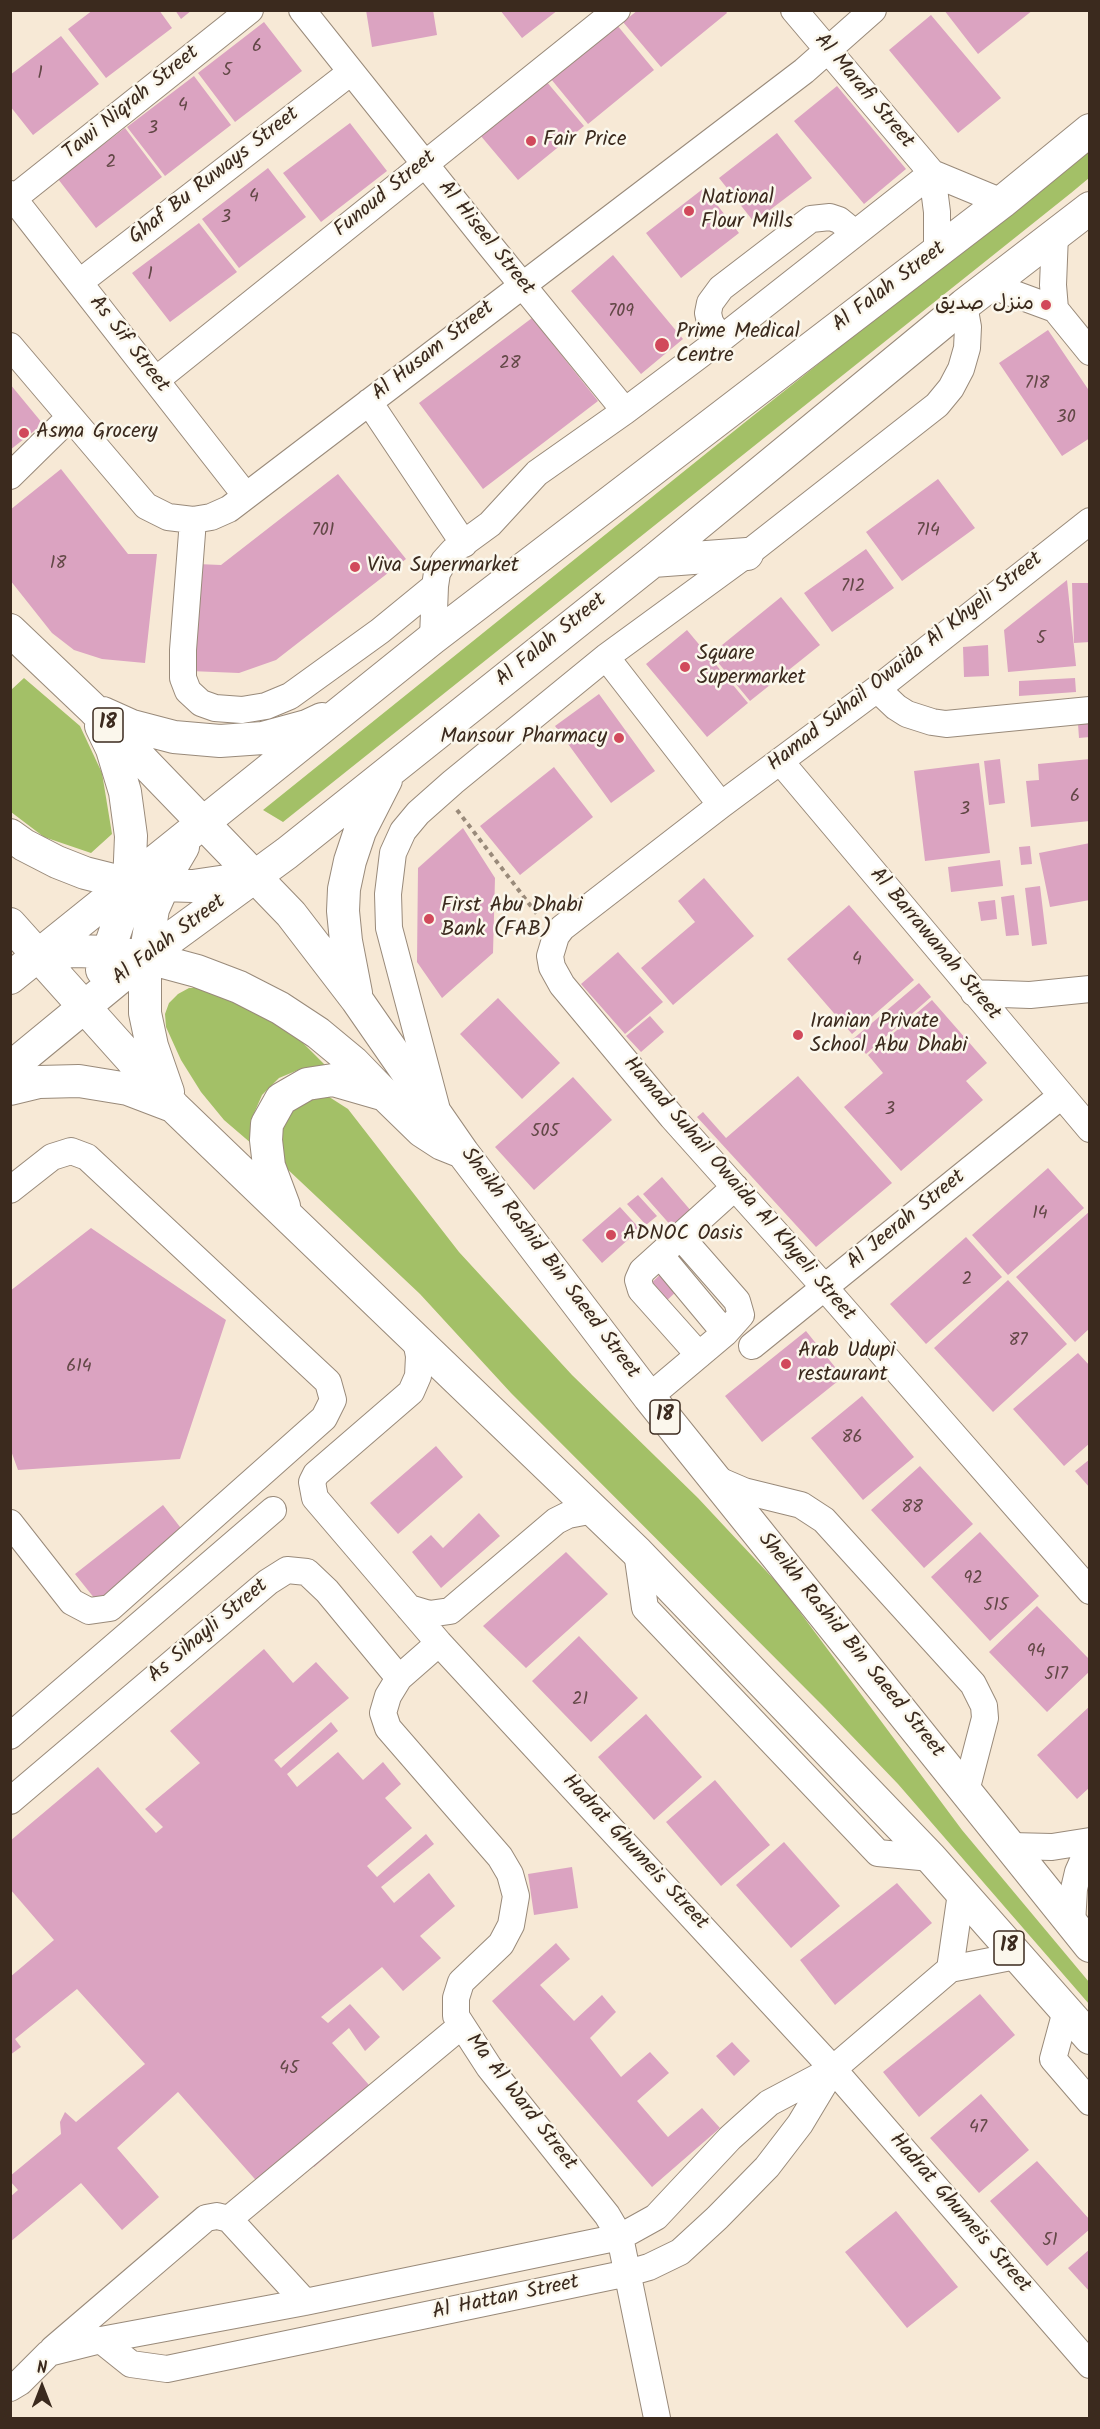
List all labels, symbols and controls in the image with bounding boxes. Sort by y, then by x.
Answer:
street label: Al Marafi Street [808,29,918,155]
house number: 6 [252,37,262,59]
street label: Tawi Niqrah Street [59,41,205,167]
house number: 5 [222,61,232,83]
house number: 1 [37,64,43,86]
house number: 4 [178,96,188,118]
street label: Ghaf Bu Ruways Street [125,103,305,251]
house number: 3 [148,119,158,141]
place label: Fair Price [543,128,626,154]
marker: Fair Price [524,134,538,148]
street label: Funoud Street [330,146,442,244]
house number: 2 [106,153,116,175]
street label: Al Hiseel Street [431,177,539,301]
place label: National Flour Mills [701,186,793,236]
house number: 4 [249,187,259,209]
marker: National Flour Mills [682,204,696,218]
house number: 3 [221,208,231,230]
street label: Al Falah Street [828,237,952,339]
house number: 1 [147,265,153,287]
street label: As Sif Street [82,292,174,398]
place label: منزل صديق [935,292,1034,318]
street label: Al Husam Street [368,297,500,407]
marker: منزل صديق [1039,298,1053,312]
house number: 709 [608,302,634,324]
place label: Prime Medical Centre [676,320,800,370]
marker: Prime Medical Centre [653,336,671,354]
house number: 28 [499,354,521,376]
house number: 718 [1025,374,1049,396]
house number: 30 [1056,408,1076,430]
place label: Asma Grocery [36,420,158,446]
marker: Asma Grocery [17,426,31,440]
house number: 701 [312,521,334,543]
house number: 714 [916,521,940,543]
street label: Hamad Suhail Owaida Al Khyeli Street [763,548,1049,778]
house number: 18 [50,554,66,576]
place label: Viva Supermarket [367,554,519,580]
marker: Viva Supermarket [348,560,362,574]
house number: 712 [841,577,865,599]
street label: Al Falah Street [492,589,612,693]
house number: 5 [1036,629,1046,651]
place label: Square Supermarket [697,642,806,692]
marker: Square Supermarket [678,660,692,674]
road number: 18 [93,708,123,742]
place label: Mansour Pharmacy [440,725,607,751]
marker: Mansour Pharmacy [612,731,626,745]
house number: 6 [1070,787,1080,809]
house number: 3 [960,800,970,822]
street label: Al Barrawanah Street [863,864,1005,1026]
street label: Al Falah Street [108,890,232,992]
place label: First Abu Dhabi Bank (FAB) [441,894,582,944]
marker: First Abu Dhabi Bank (FAB) [422,912,436,926]
house number: 4 [852,950,862,972]
place label: Iranian Private School Abu Dhabi [810,1010,967,1060]
marker: Iranian Private School Abu Dhabi [791,1028,805,1042]
street label: Hamad Suhail Owaida Al Khyeli Street [616,1053,860,1327]
house number: 3 [885,1100,895,1122]
house number: 505 [531,1122,559,1144]
street label: Sheikh Rashid Bin Saeed Street [454,1144,644,1384]
street label: Al Jeerah Street [843,1166,971,1276]
house number: 14 [1032,1204,1048,1226]
place label: ADNOC Oasis [623,1222,743,1248]
marker: ADNOC Oasis [604,1228,618,1242]
house number: 2 [962,1270,972,1292]
house number: 87 [1008,1331,1028,1353]
place label: Arab Udupi restaurant [798,1339,895,1389]
house number: 614 [66,1357,92,1379]
marker: Arab Udupi restaurant [779,1357,793,1371]
road number: 18 [650,1400,680,1434]
house number: 86 [842,1428,862,1450]
house number: 88 [901,1498,923,1520]
street label: Sheikh Rashid Bin Saeed Street [751,1528,949,1764]
house number: 92 [963,1569,983,1591]
street label: As Sihayli Street [144,1574,274,1690]
house number: 515 [984,1596,1008,1618]
house number: 94 [1027,1642,1045,1664]
house number: 517 [1044,1665,1068,1687]
house number: 21 [572,1690,588,1712]
street label: Hadrat Ghumeis Street [555,1770,713,1936]
road number: 18 [994,1931,1024,1965]
street label: Ma Al Ward Street [459,2030,581,2176]
house number: 45 [279,2059,299,2081]
house number: 47 [969,2118,987,2140]
street label: Hadrat Ghumeis Street [883,2129,1035,2299]
house number: 51 [1042,2231,1058,2253]
street label: Al Hattan Street [430,2271,582,2327]
text: N [37,2356,47,2381]
north arrow [12,2357,72,2417]

